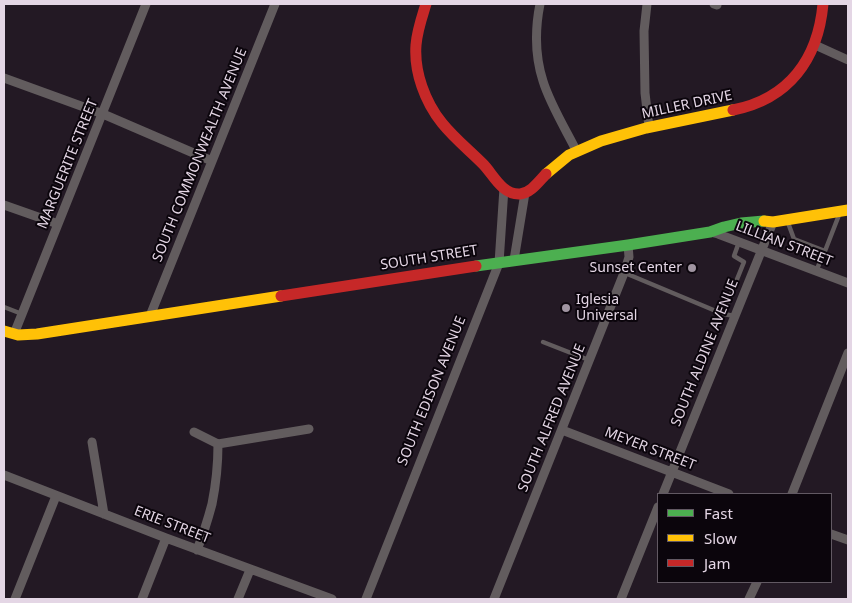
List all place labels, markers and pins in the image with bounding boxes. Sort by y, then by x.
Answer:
place label: Sunset Center [590,260,682,276]
marker: Sunset Center [686,262,698,274]
place label: Iglesia Universal [576,292,637,324]
marker: Iglesia Universal [560,302,572,314]

